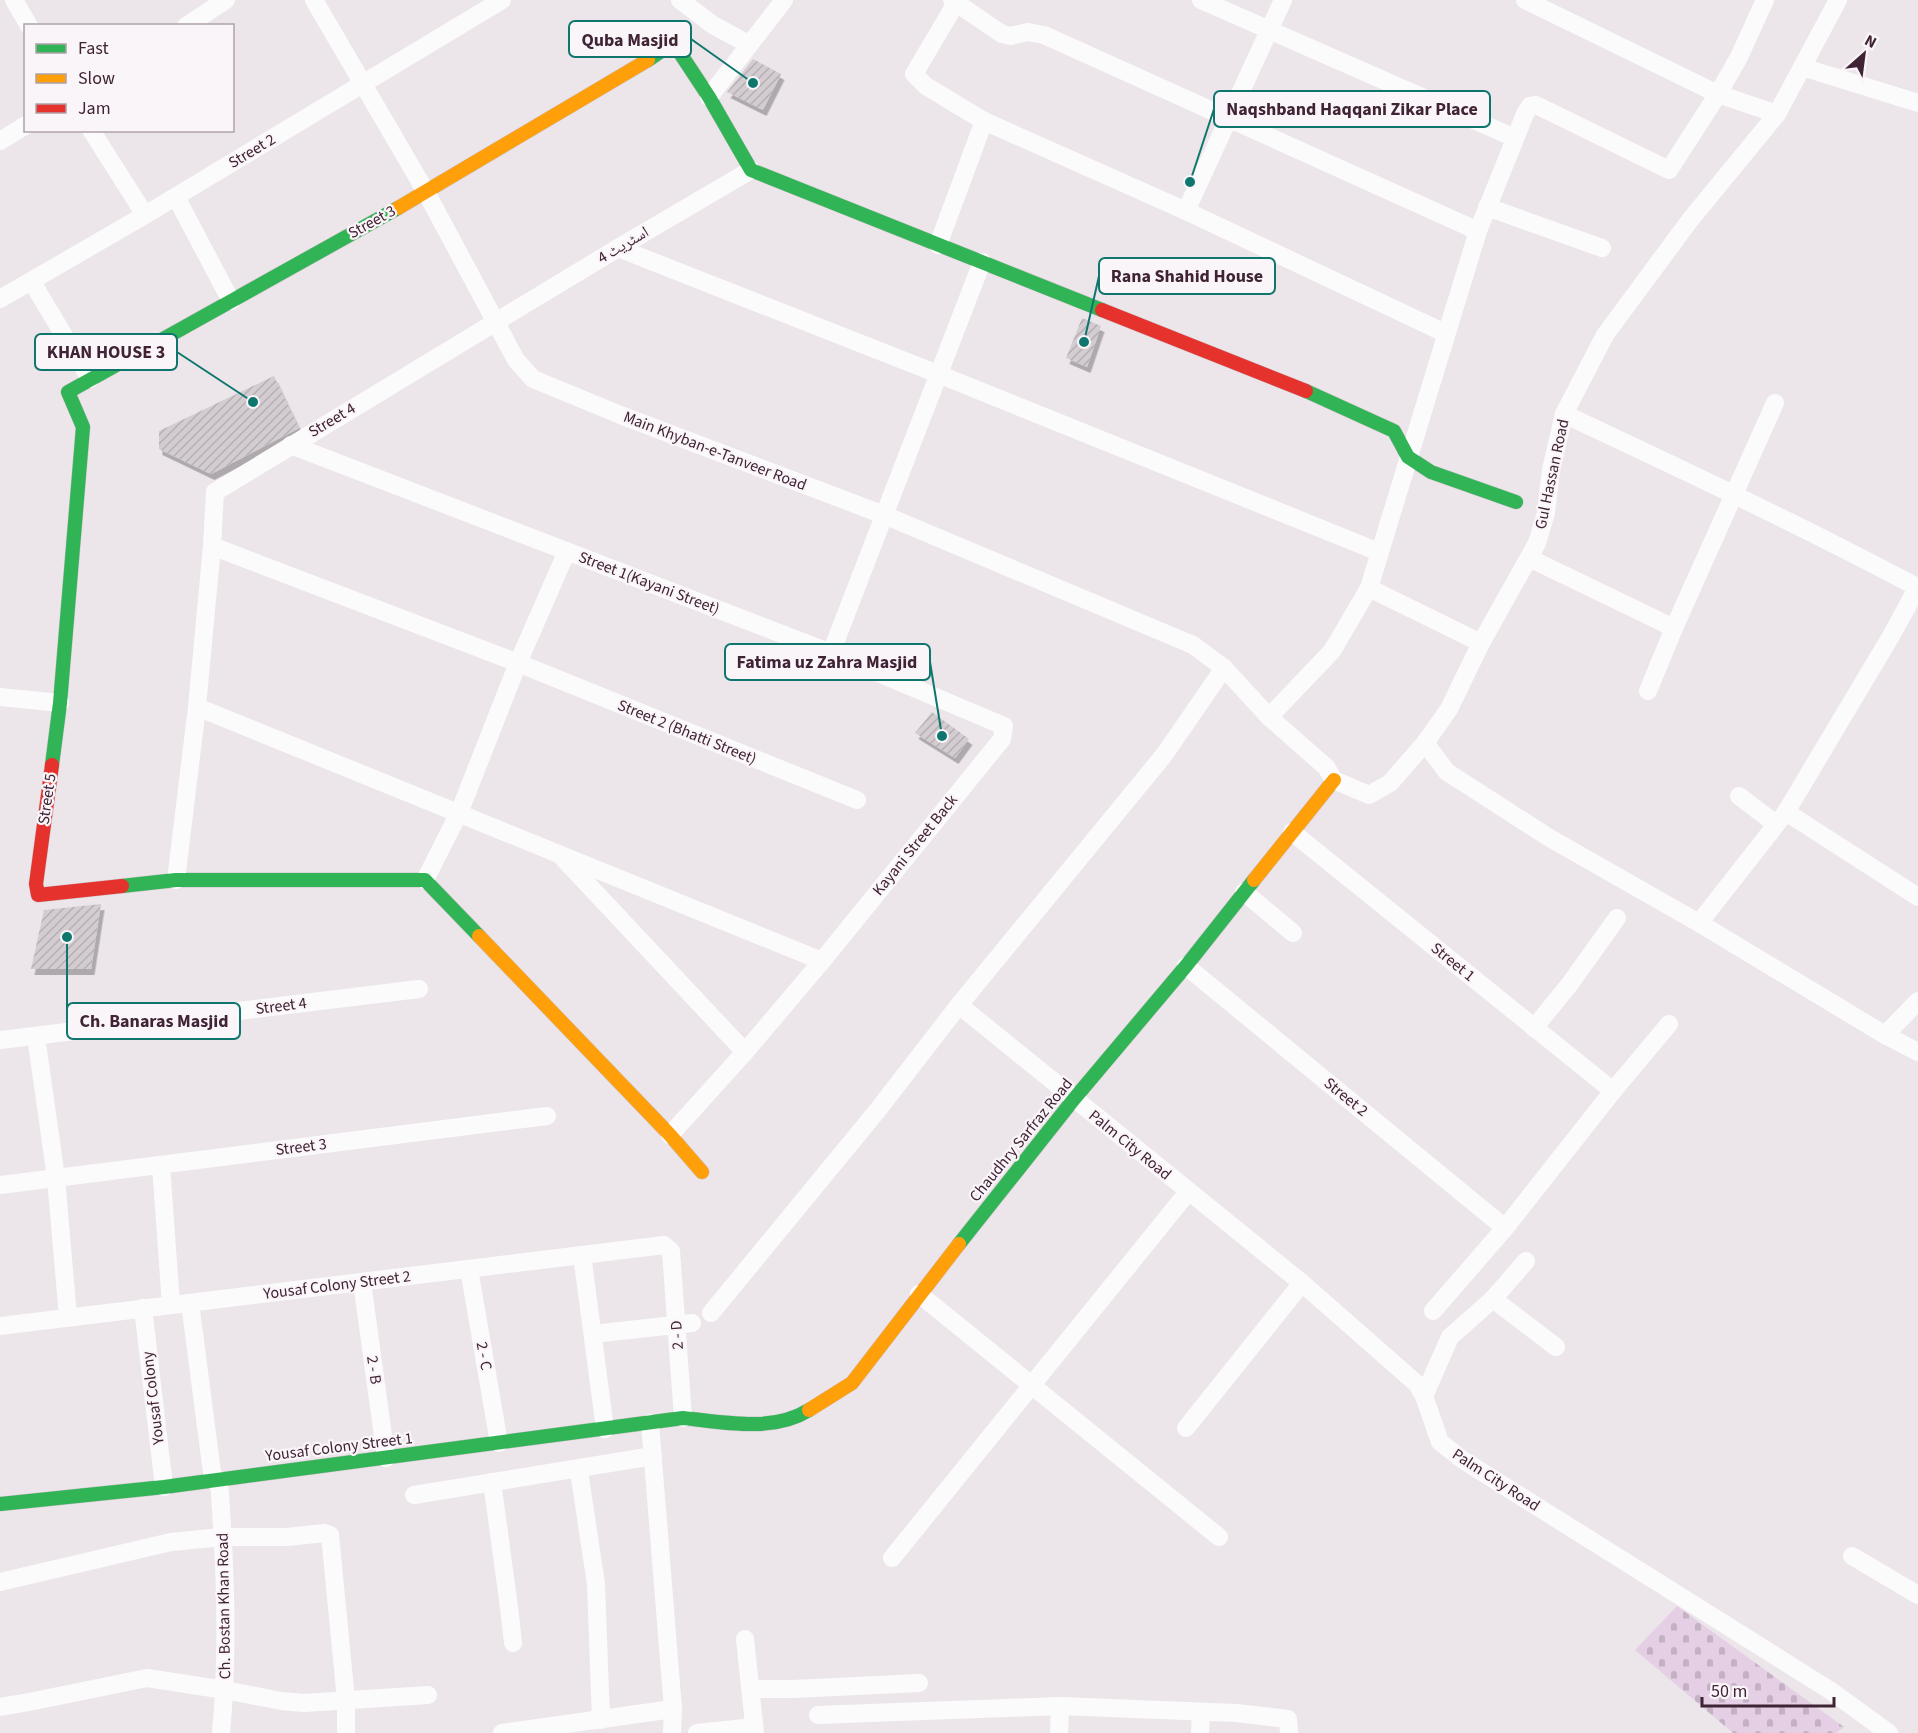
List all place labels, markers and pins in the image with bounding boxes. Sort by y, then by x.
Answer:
callout: Quba Masjid [569,21,691,57]
callout: Naqshband Haqqani Zikar Place [1214,91,1490,127]
callout: Rana Shahid House [1099,258,1275,294]
callout: KHAN HOUSE 3 [35,334,177,370]
callout: Fatima uz Zahra Masjid [725,644,930,680]
callout: Ch. Banaras Masjid [67,1003,240,1039]

